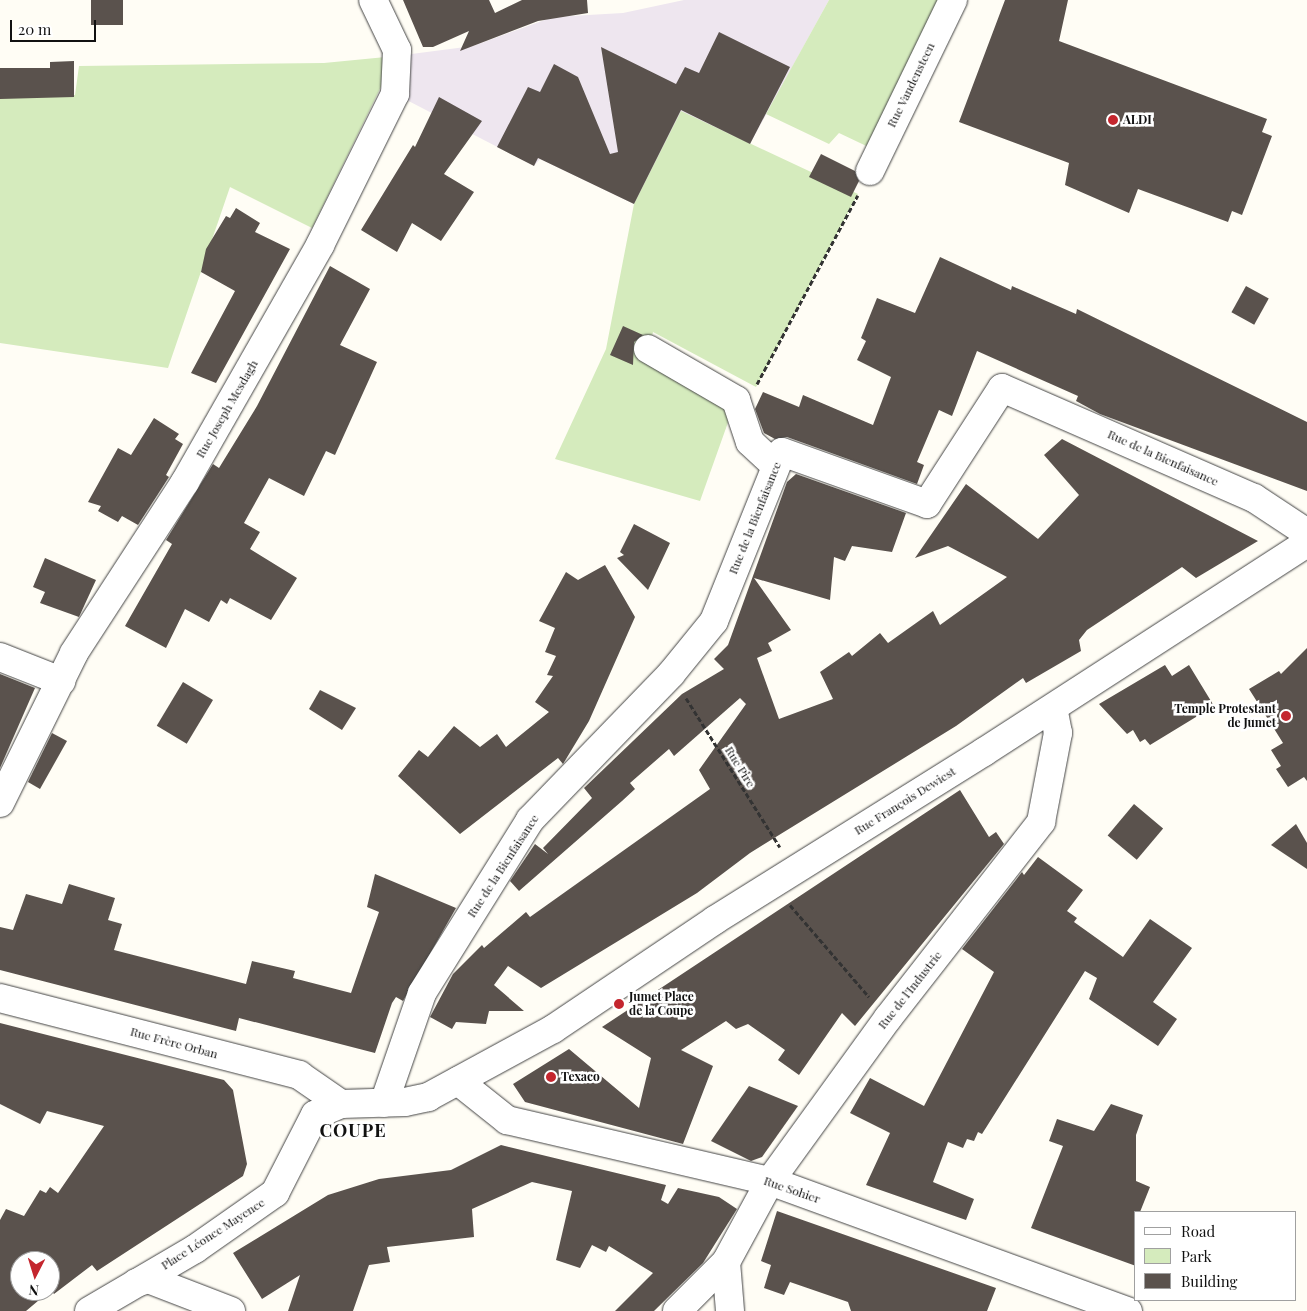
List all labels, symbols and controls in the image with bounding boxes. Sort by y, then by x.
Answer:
scale bar [12,10,99,42]
text: 20 m [18,19,51,39]
street label: Rue Vandensteen [884,40,938,130]
place label: ALDI [1123,113,1152,127]
marker: ALDI [1107,114,1119,126]
street label: Rue Joseph Mesdagh [193,358,261,460]
street label: Rue de la Bienfaisance [1105,427,1221,489]
street label: Rue de la Bienfaisance [726,460,784,576]
place label: Temple Protestant de Jumet [1174,702,1276,730]
marker: Temple Protestant de Jumet [1280,710,1292,722]
street label: Rue Pire [722,744,758,790]
street label: Rue François Dewiest [852,764,958,838]
street label: Rue de la Bienfaisance [464,812,542,920]
street label: Rue de l'Industrie [875,948,945,1032]
place label: Jumet Place de la Coupe [629,990,694,1018]
marker: Jumet Place de la Coupe [613,998,625,1010]
street label: Rue Frère Orban [129,1024,219,1062]
place label: Texaco [561,1070,600,1084]
marker: Texaco [545,1071,557,1083]
district label: COUPE [319,1119,387,1141]
street label: Rue Sohier [762,1174,822,1206]
street label: Place Léonce Mayence [159,1195,267,1273]
legend [1134,1211,1297,1301]
text: Road [1181,1221,1215,1241]
text: Park [1181,1246,1212,1266]
north arrow [10,1251,60,1301]
text: Building [1181,1271,1237,1291]
text: N [28,1281,40,1300]

